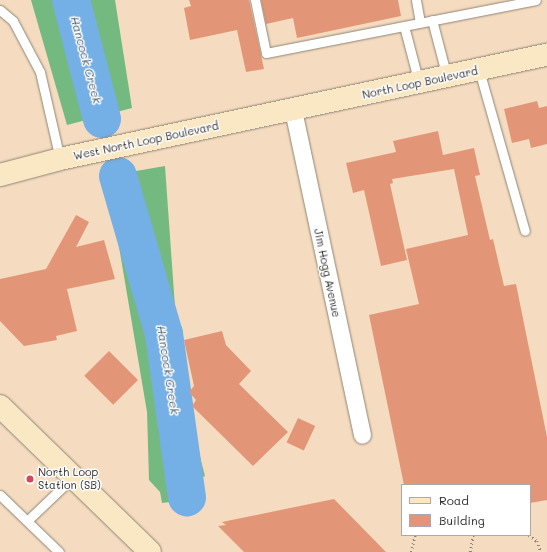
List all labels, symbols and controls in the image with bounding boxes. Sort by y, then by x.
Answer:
water label: Hancock Creek [67,15,105,105]
street label: North Loop Boulevard [361,64,479,102]
street label: West North Loop Boulevard [72,119,220,163]
street label: Jim Hogg Avenue [311,227,343,319]
water label: Hancock Creek [154,324,182,416]
place label: North Loop Station (SB) [38,466,101,492]
marker: North Loop Station (SB) [25,474,35,484]
legend [401,484,531,536]
text: Road [439,492,469,508]
text: Building [439,512,485,528]

